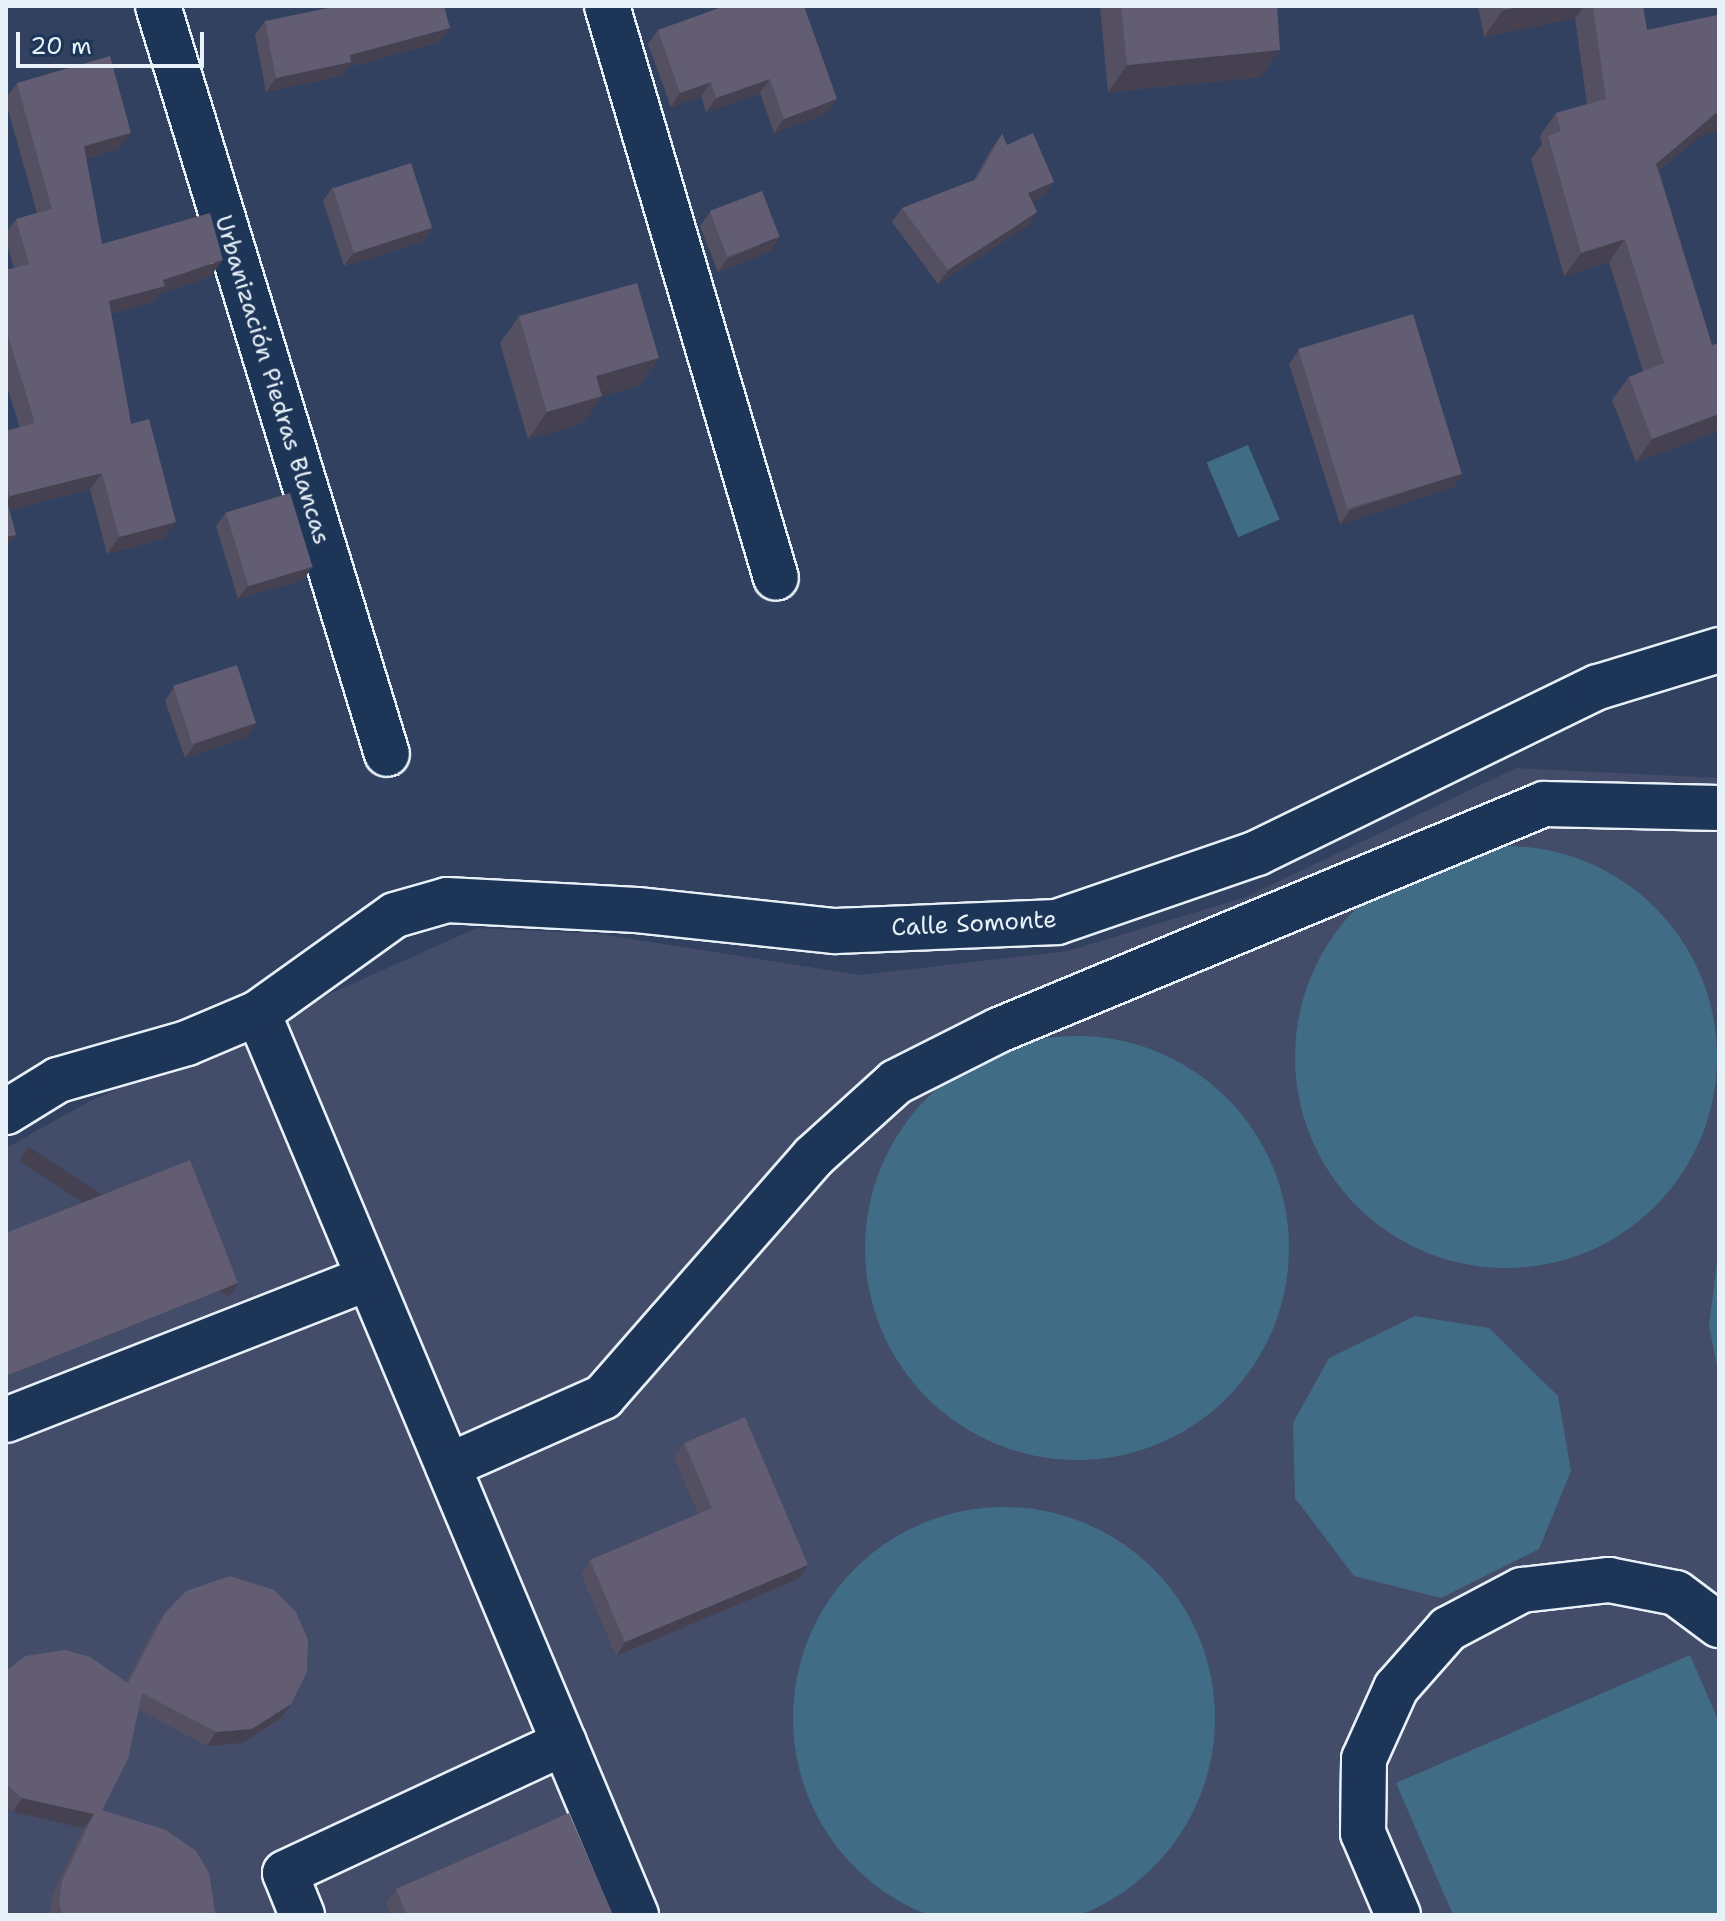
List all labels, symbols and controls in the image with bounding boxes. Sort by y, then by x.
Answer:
scale bar [20,16,208,66]
text: 20 m [30,30,92,62]
street label: Urbanización Piedras Blancas [208,212,336,548]
street label: Calle Somonte [891,905,1057,943]

